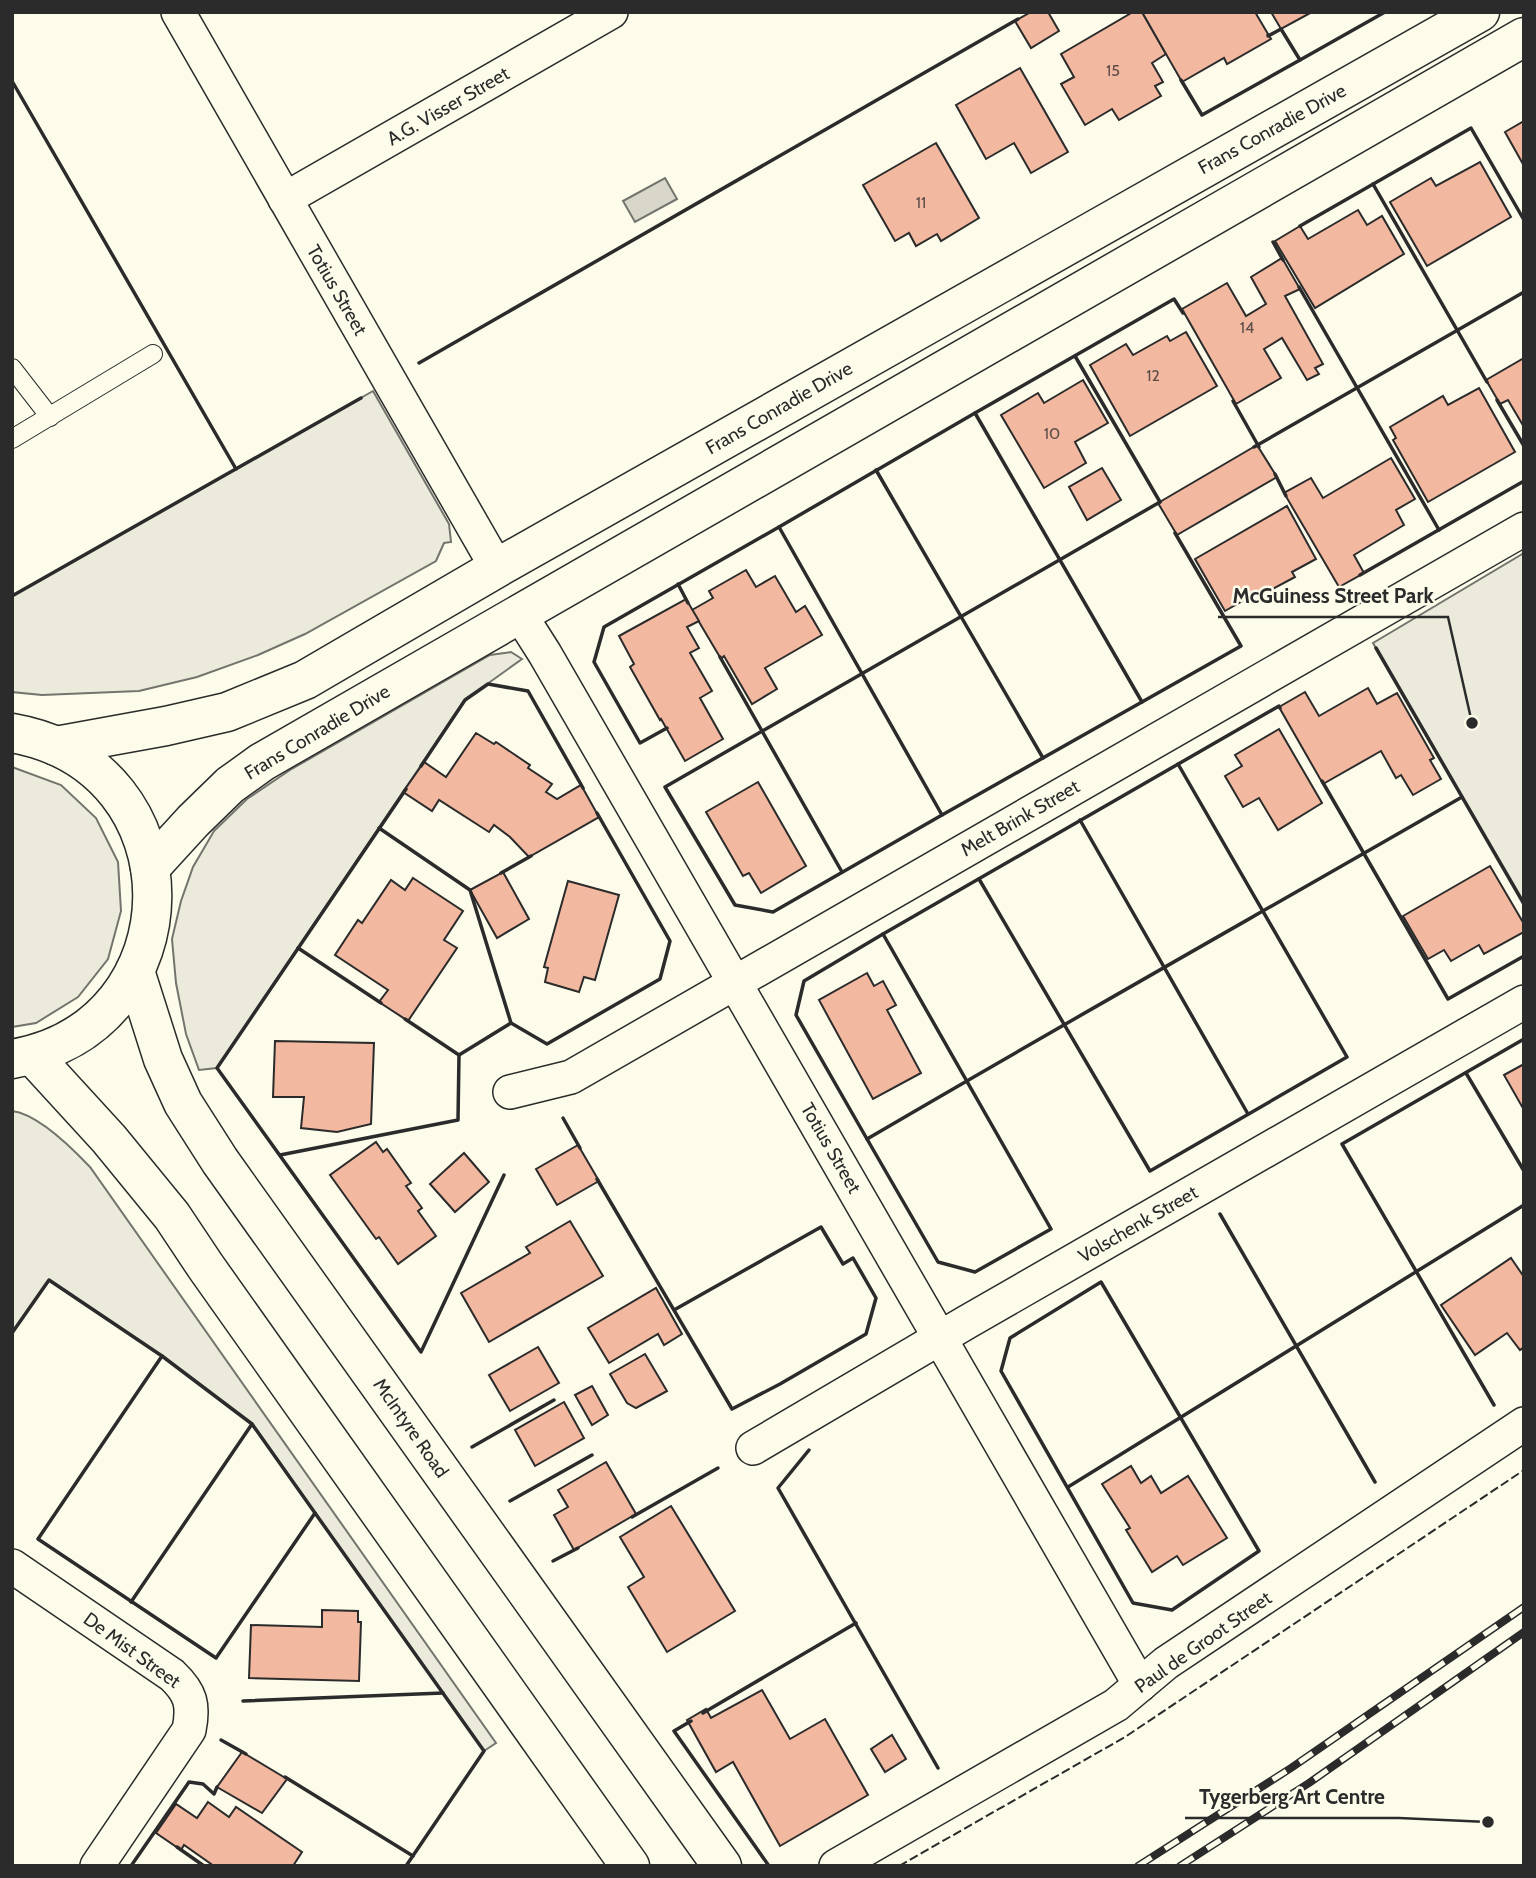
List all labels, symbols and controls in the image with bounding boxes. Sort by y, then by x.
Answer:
street label: A.G. Visser Street [383,61,514,150]
house number: 15 [1106,61,1120,80]
street label: Frans Conradie Drive [1194,79,1350,179]
house number: 11 [916,193,926,212]
street label: Totius Street [302,241,372,340]
house number: 14 [1240,318,1254,337]
street label: Frans Conradie Drive [702,357,857,459]
house number: 12 [1146,366,1160,385]
house number: 10 [1044,424,1060,443]
callout: McGuiness Street Park [1218,575,1448,617]
text: McGuiness Street Park [1232,583,1434,608]
street label: Frans Conradie Drive [240,679,394,784]
street label: Melt Brink Street [956,774,1084,861]
street label: Totius Street [796,1099,866,1198]
street label: Volschenk Street [1074,1180,1202,1267]
street label: McIntyre Road [368,1374,454,1482]
street label: Paul de Groot Street [1130,1586,1276,1698]
street label: De Mist Street [79,1607,185,1693]
callout: Tygerberg Art Centre [1185,1776,1399,1818]
text: Tygerberg Art Centre [1199,1784,1385,1809]

